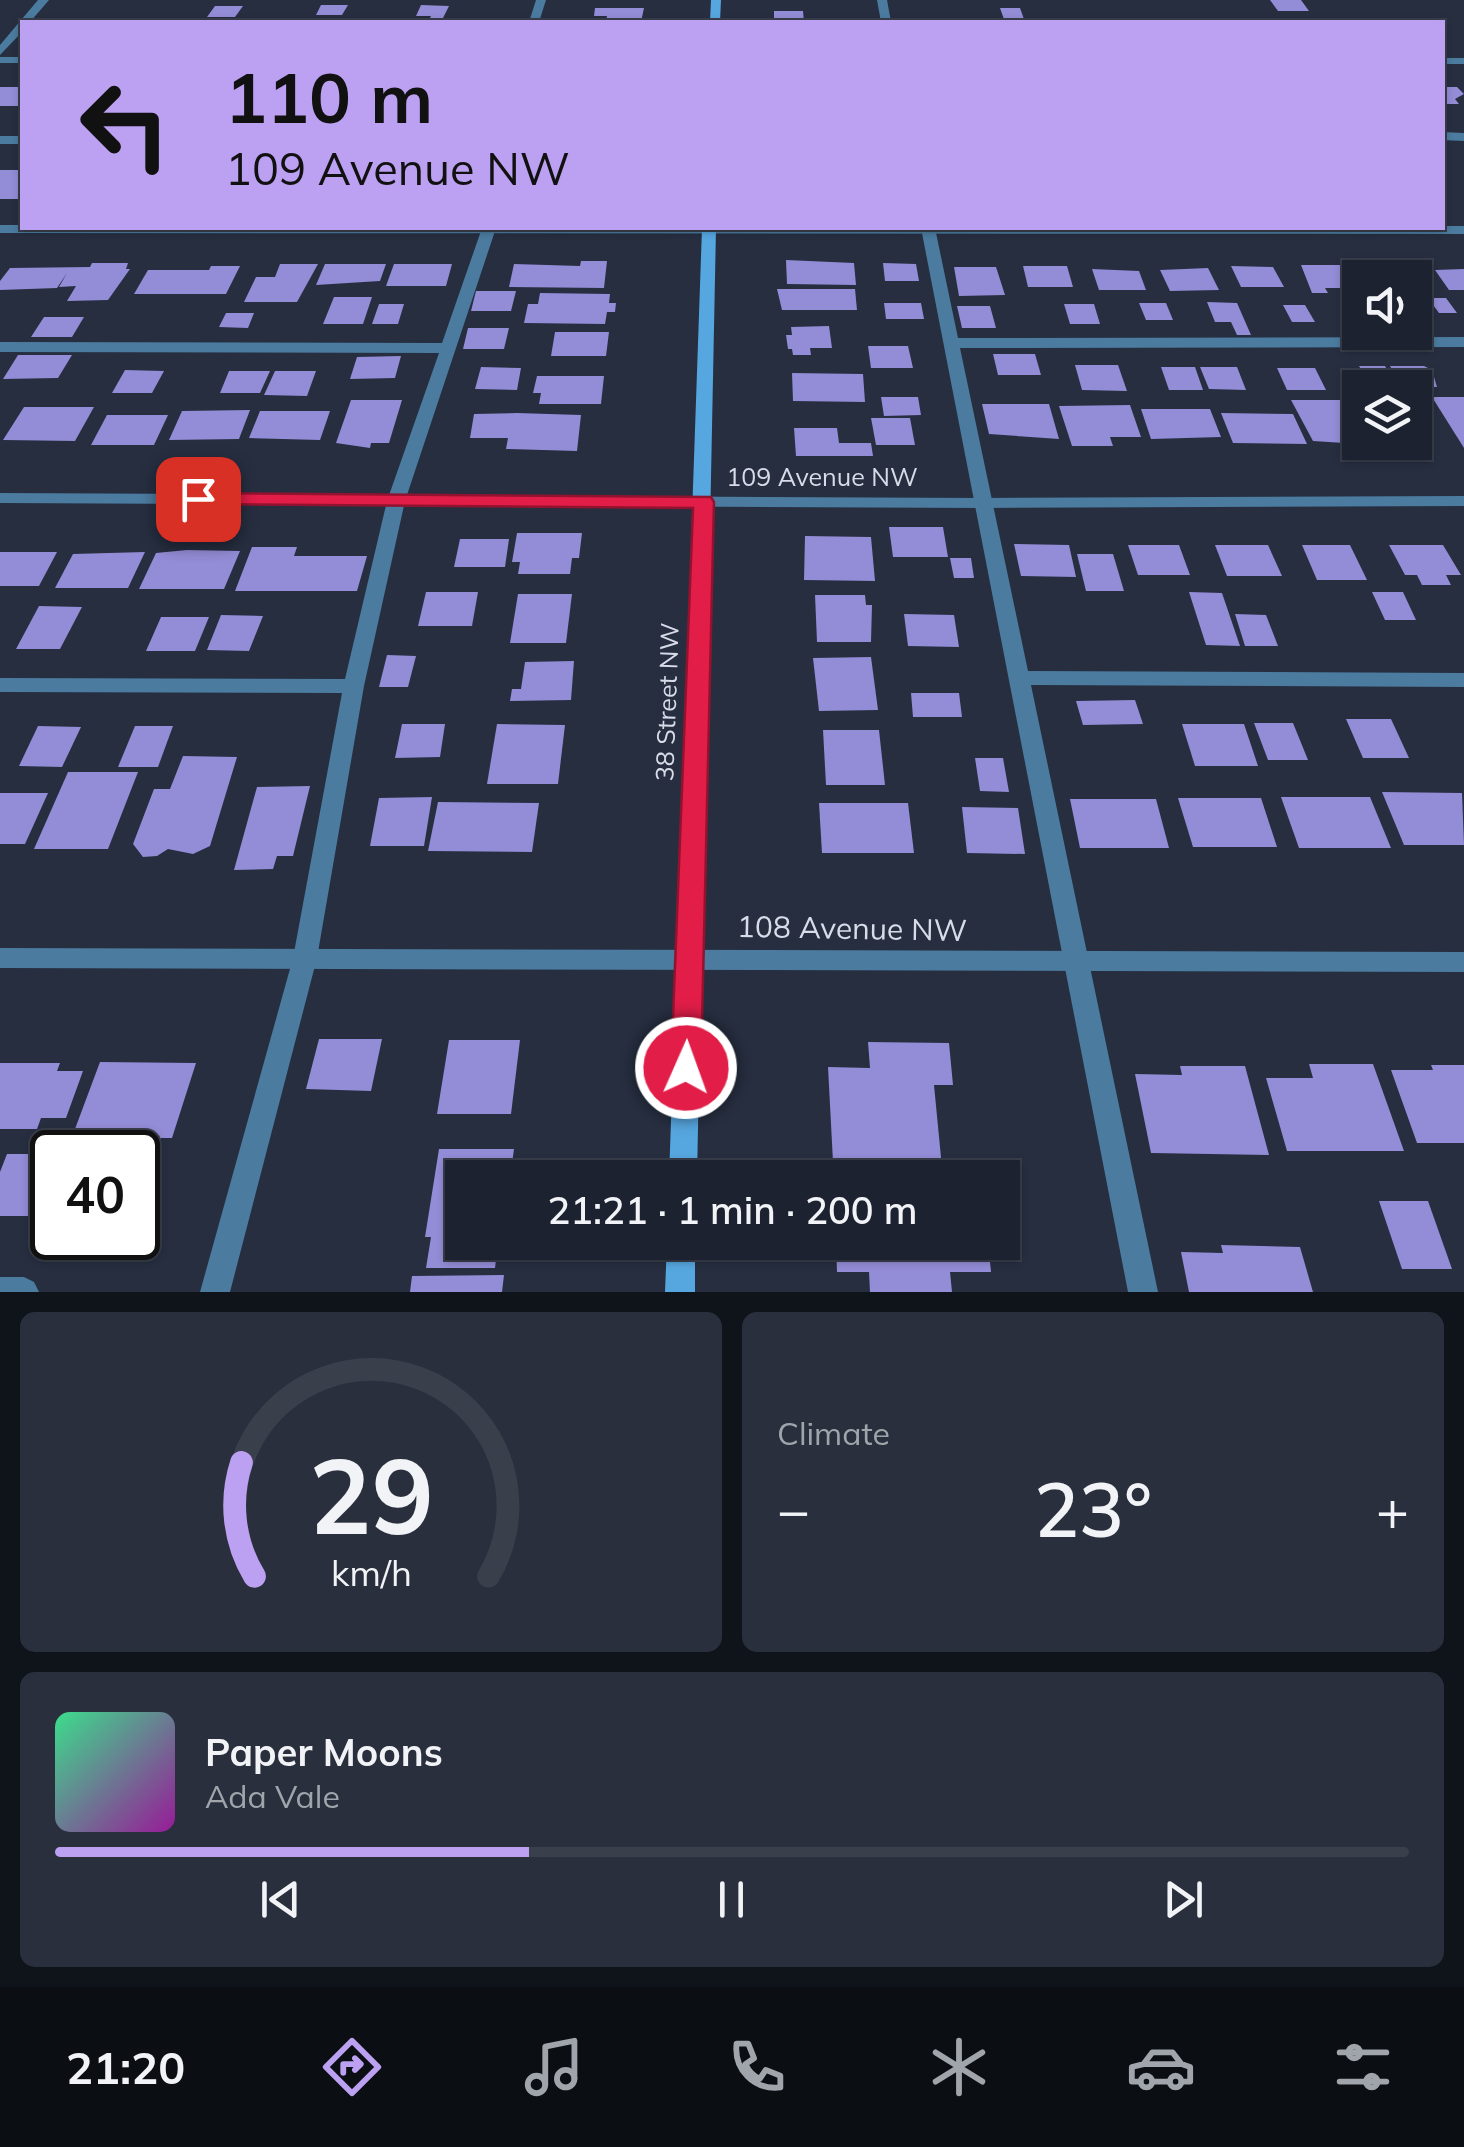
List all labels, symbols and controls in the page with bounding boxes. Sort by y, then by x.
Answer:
text: 110 m [225,53,433,141]
icon: left [60,60,190,190]
text: 109 Avenue NW [225,140,570,196]
map controls [1342,260,1432,460]
button: sound [1342,260,1432,350]
button: layers [1342,370,1432,460]
pin [156,457,241,542]
street label: 109 Avenue NW [726,461,918,492]
icon: arrive [171,472,226,527]
street label: 38 Street NW [648,622,685,782]
street label: 108 Avenue NW [737,907,967,949]
position arrow [634,1016,738,1120]
speed limit sign: 40 [30,1130,160,1260]
text: 21:21 · 1 min · 200 m [547,1186,918,1234]
text: Climate [777,1413,890,1453]
text: 29 [309,1429,433,1560]
text: 23° [1034,1462,1152,1556]
text: − [777,1475,810,1544]
text: + [1376,1475,1409,1544]
text: km/h [331,1550,411,1595]
text: Paper Moons [205,1728,443,1776]
text: Ada Vale [205,1776,340,1816]
icon: previous [253,1872,308,1927]
icon: pause [704,1872,759,1927]
icon: next [1156,1872,1211,1927]
icon: directions [317,2032,387,2102]
icon: music [519,2032,589,2102]
icon: phone [722,2032,792,2102]
icon: climate [924,2032,994,2102]
icon: car [1126,2032,1196,2102]
icon: filters [1328,2032,1398,2102]
text: 21:20 [66,2039,185,2095]

